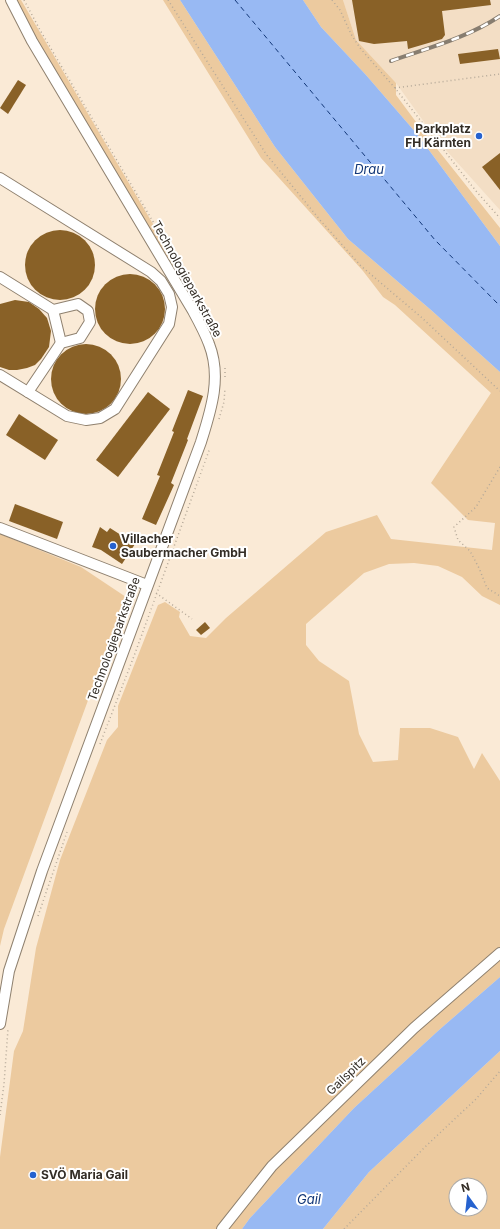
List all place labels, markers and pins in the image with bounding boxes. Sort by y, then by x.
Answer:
place label: Parkplatz FH Kärnten [405,121,471,150]
marker: Parkplatz FH Kärnten [474,131,484,141]
place label: Villacher Saubermacher GmbH [121,531,247,560]
marker: Villacher Saubermacher GmbH [108,541,118,551]
place label: SVÖ Maria Gail [41,1167,128,1182]
marker: SVÖ Maria Gail [28,1170,38,1180]

